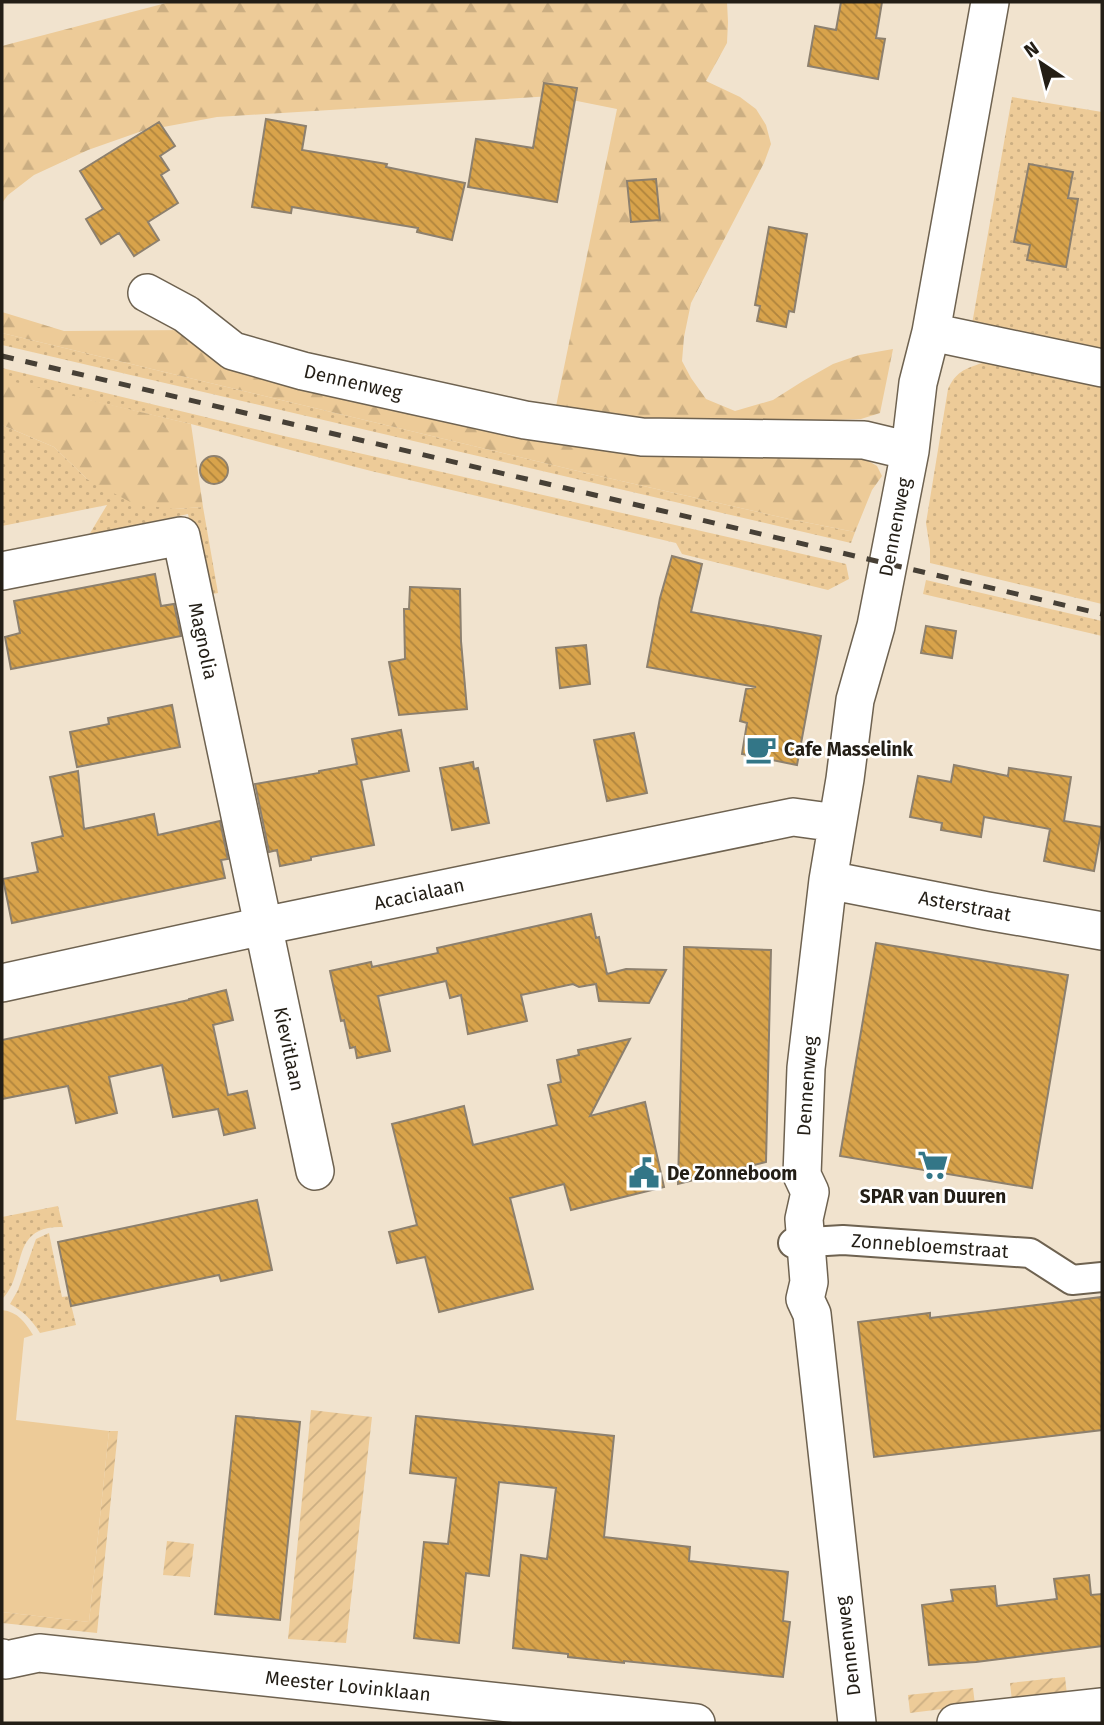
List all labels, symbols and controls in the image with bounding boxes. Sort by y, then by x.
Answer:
north arrow [1006,28,1076,98]
text: N [1020,36,1043,63]
street label: Dennenweg [302,360,405,405]
street label: Dennenweg [874,476,916,578]
street label: Magnolia [184,600,222,682]
cafe icon: Cafe Masselink [744,732,778,766]
place label: Cafe Masselink [784,738,914,761]
street label: Acacialaan [372,873,466,915]
street label: Asterstraat [917,886,1013,926]
street label: Kievitlaan [269,1005,309,1093]
street label: Dennenweg [792,1035,822,1137]
supermarket icon: SPAR van Duuren [916,1148,950,1182]
public building icon: De Zonneboom [627,1156,661,1190]
place label: De Zonneboom [667,1162,797,1185]
place label: SPAR van Duuren [860,1185,1006,1208]
street label: Zonnebloemstraat [851,1229,1010,1263]
street label: Dennenweg [830,1595,866,1697]
street label: Meester Lovinklaan [264,1666,432,1706]

